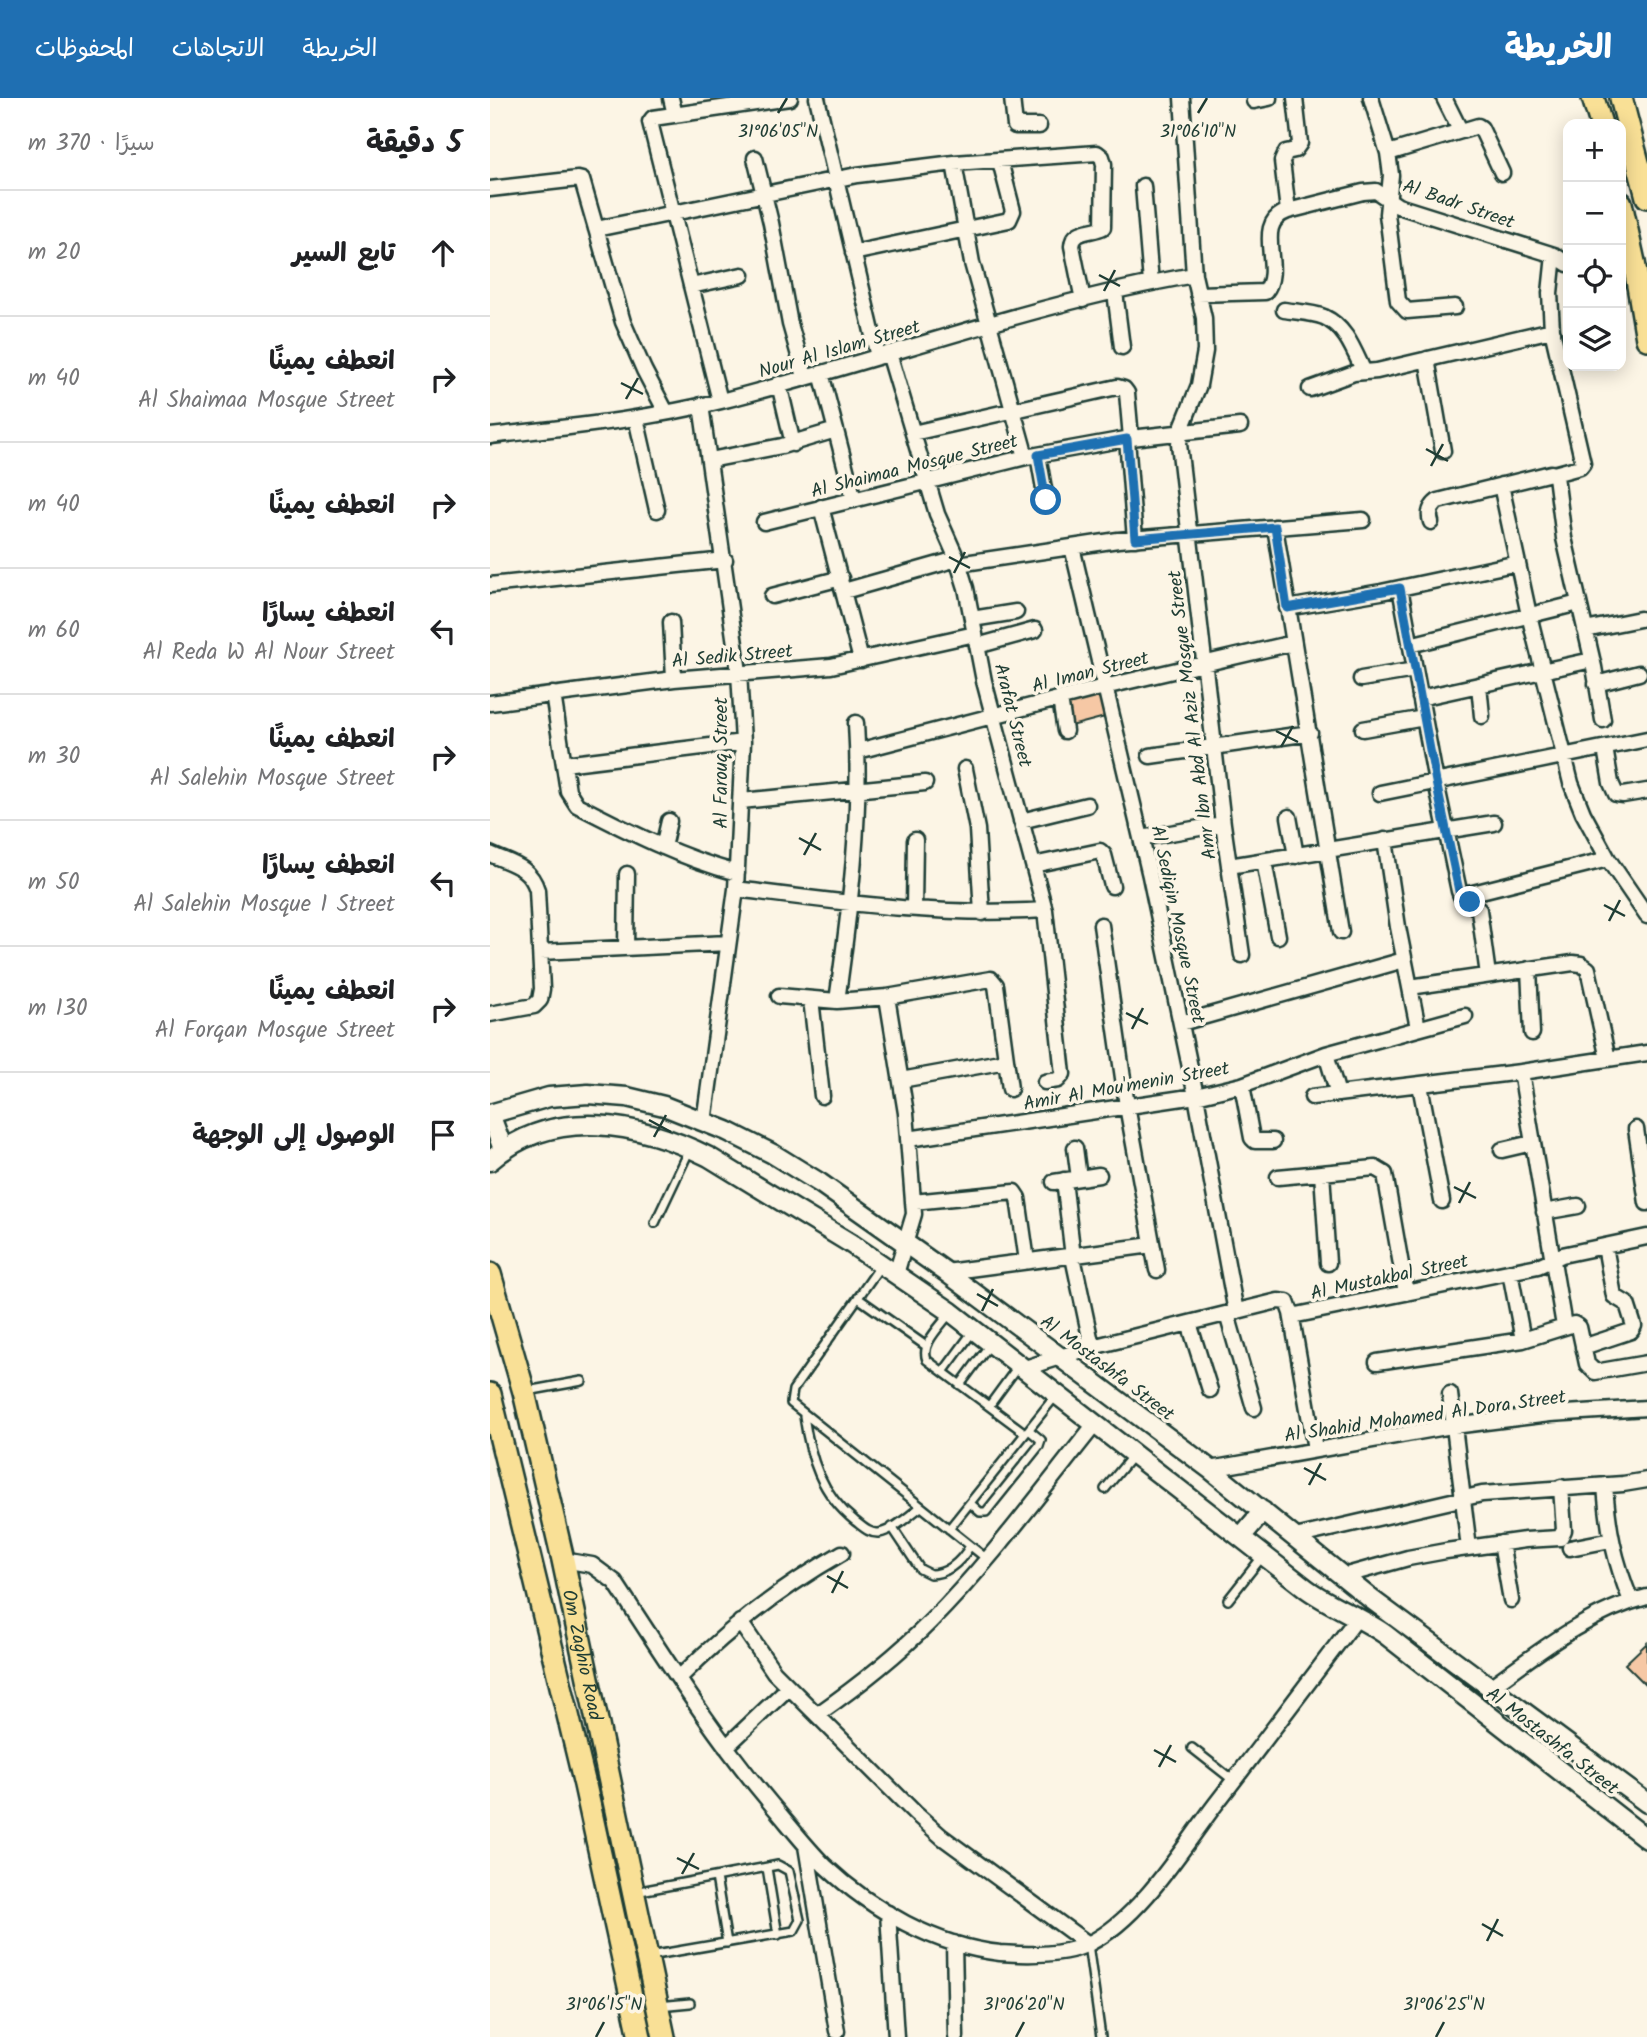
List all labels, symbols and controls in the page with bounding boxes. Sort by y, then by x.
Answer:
text: الخريطة [1505,23,1612,76]
text: المحفوظات [35,30,134,69]
text: الاتجاهات [172,30,265,69]
text: الخريطة [303,30,377,69]
text: 31°06'05"N [738,118,818,147]
text: 31°06'10"N [1160,118,1236,147]
map controls [1563,119,1626,371]
button: + [1563,119,1626,182]
text: 5 دقيقة [366,120,462,168]
text: سيرًا · 370 m [28,126,155,162]
street label: Al Badr Street [1398,172,1519,238]
button: − [1563,182,1626,245]
text: تابع السير [292,233,395,275]
icon: ahead [424,234,462,272]
text: 20 m [28,235,80,271]
button: locate [1563,245,1626,308]
button: layers [1563,308,1626,371]
street label: Nour Al Islam Street [755,312,924,387]
text: انعطف يمينًا [269,341,395,383]
icon: right [424,360,462,398]
text: 40 m [28,361,80,397]
text: Al Shaimaa Mosque Street [138,383,395,419]
street label: Al Shaimaa Mosque Street [808,427,1022,507]
route start [1030,484,1061,515]
text: انعطف يمينًا [269,485,395,527]
icon: right [424,486,462,524]
text: 40 m [28,487,80,523]
street label: Amr Ibn Abd Al Aziz Mosque Street [1160,568,1226,861]
text: انعطف يسارًا [262,593,395,635]
icon: left [424,612,462,650]
text: 60 m [28,613,80,649]
text: Al Reda W Al Nour Street [143,635,395,671]
street label: Al Sedik Street [671,637,794,677]
street label: Al Iman Street [1029,644,1153,702]
street label: Arafat Street [985,660,1040,771]
street label: Al Farouq Street [707,697,737,829]
text: انعطف يمينًا [269,719,395,761]
icon: right [424,738,462,776]
text: 30 m [28,739,80,775]
text: Al Salehin Mosque Street [150,761,395,797]
street label: Al Sediqin Mosque Street [1141,823,1213,1027]
text: انعطف يسارًا [262,845,395,887]
icon: left [424,864,462,902]
text: 50 m [28,865,79,901]
route end [1454,886,1485,917]
text: Al Salehin Mosque 1 Street [133,887,395,923]
text: انعطف يمينًا [269,971,395,1013]
icon: right [424,990,462,1028]
text: 130 m [28,991,87,1027]
text: Al Forqan Mosque Street [155,1013,395,1049]
street label: Amir Al Mou'menin Street [1021,1054,1232,1120]
text: الوصول إلى الوجهة [192,1115,395,1157]
icon: arrive [424,1116,462,1154]
street label: Al Mustakbal Street [1308,1246,1472,1309]
street label: Al Mostashfa Street [1033,1308,1181,1430]
street label: Al Shahid Mohamed Al Dora Street [1283,1382,1569,1452]
street label: Om Zaghio Road [553,1587,610,1724]
street label: Al Mostashfa Street [1479,1680,1625,1804]
text: 31°06'15"N [565,1991,643,2020]
text: 31°06'20"N [983,1991,1065,2020]
text: 31°06'25"N [1403,1991,1485,2020]

